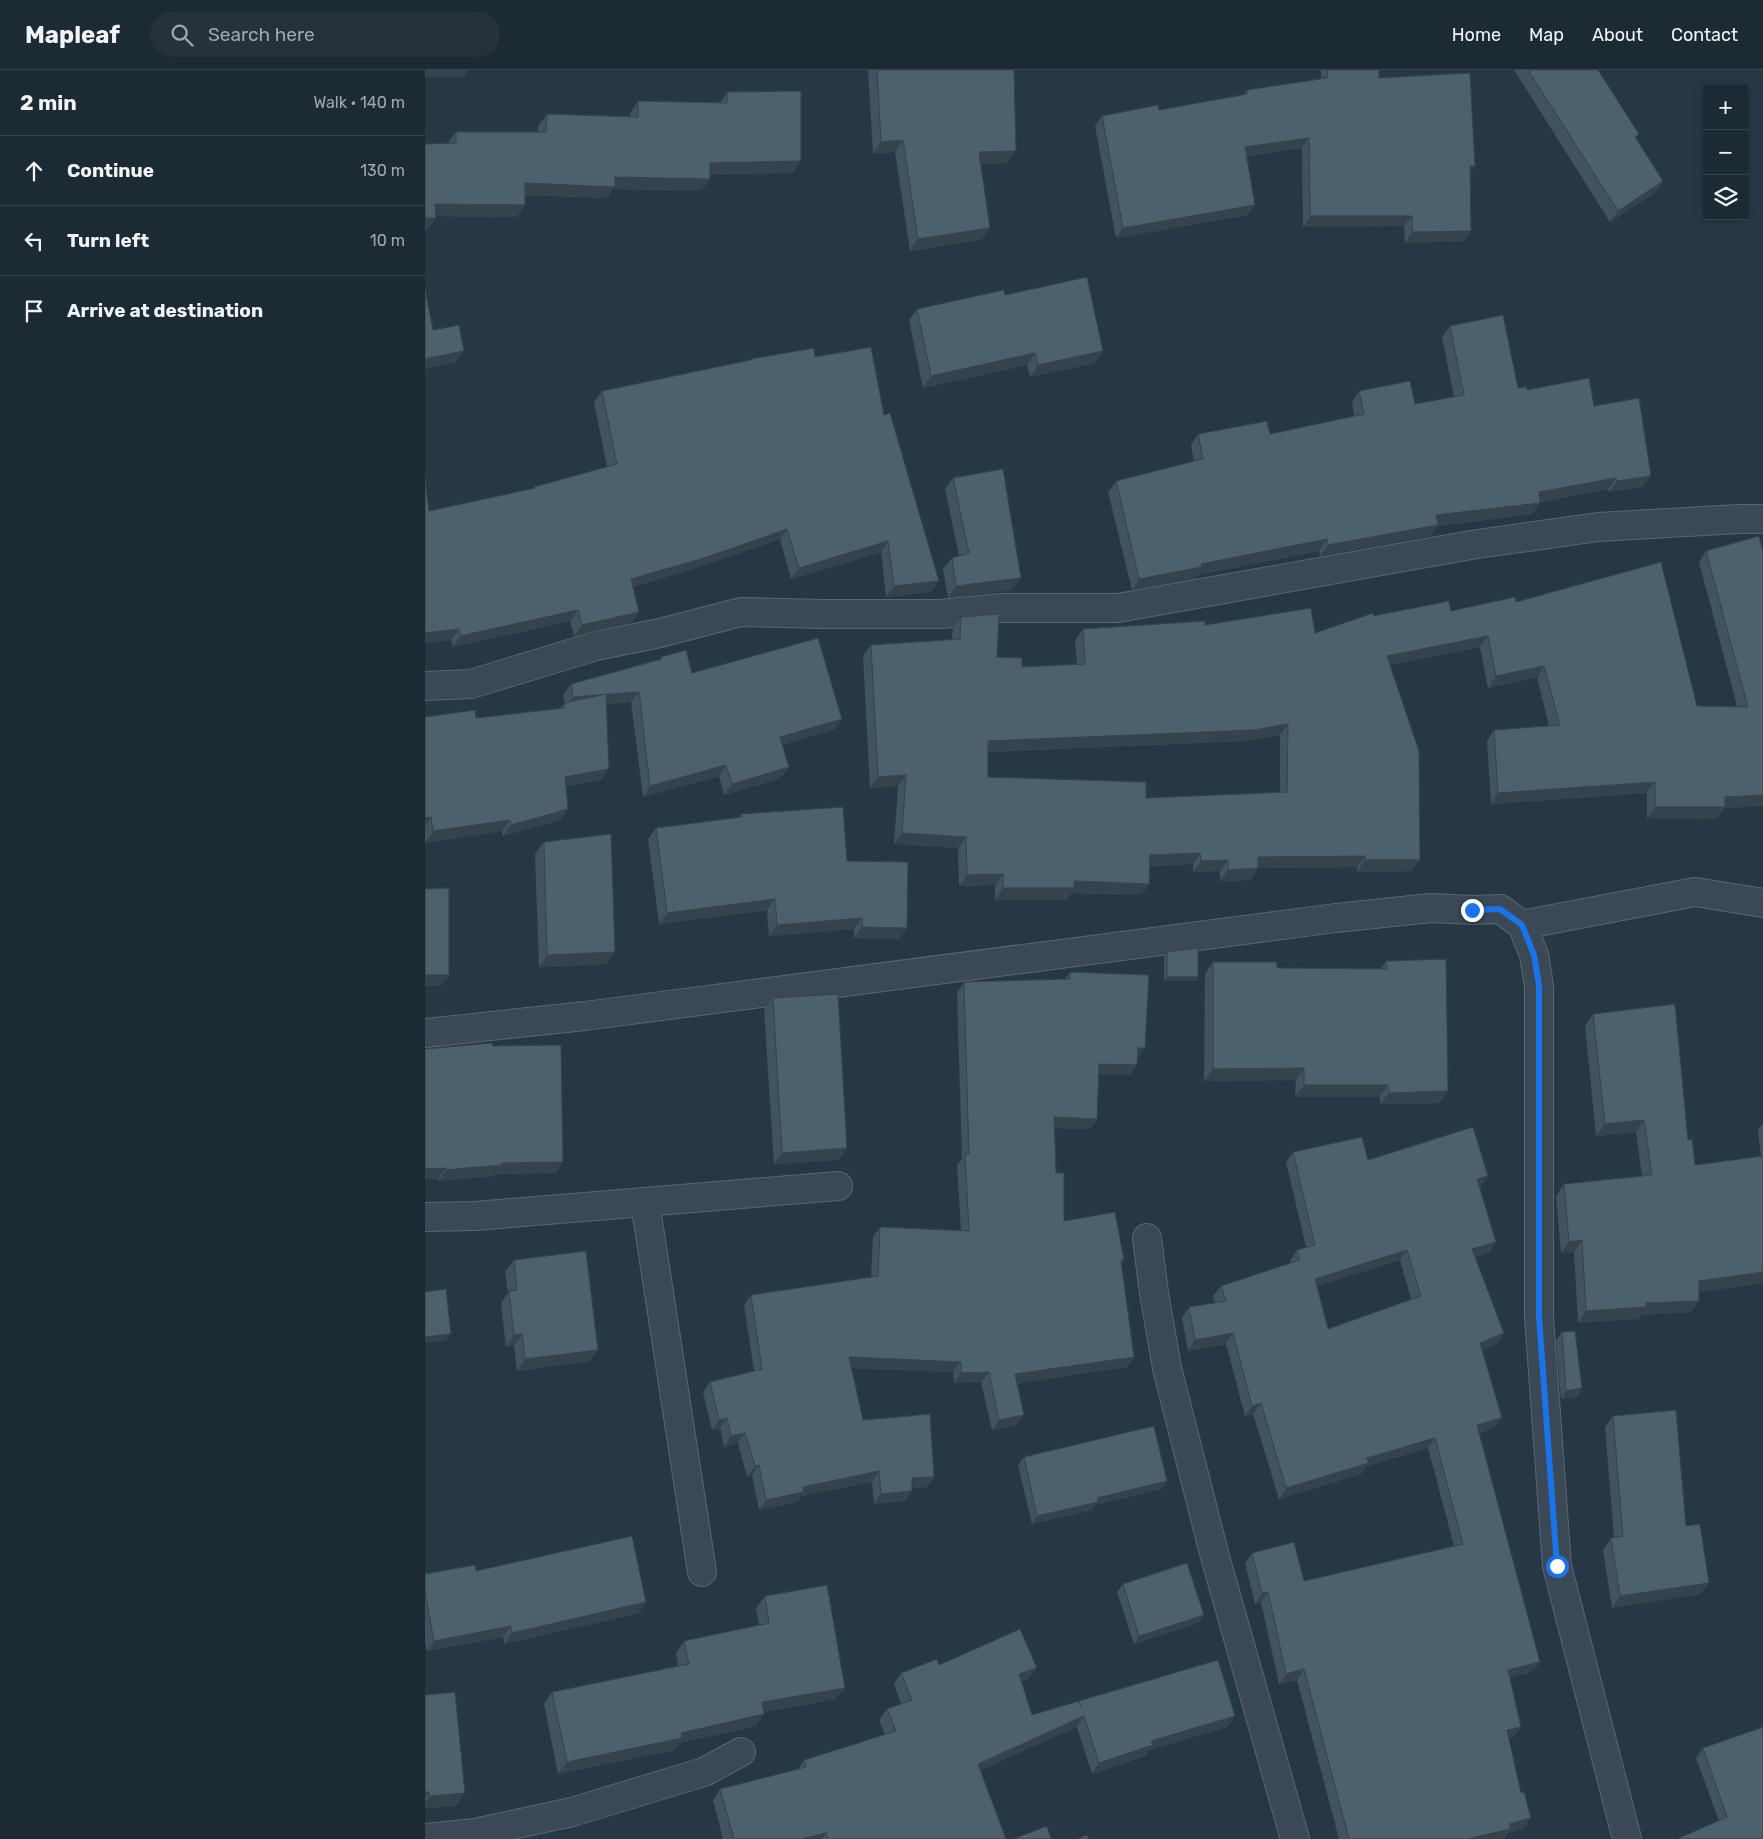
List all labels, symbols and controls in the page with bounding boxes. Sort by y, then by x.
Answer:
search box [150,12,500,57]
text: Mapleaf [25,21,120,49]
icon: search [168,21,196,49]
text: Search here [208,23,315,46]
text: Home [1452,24,1501,46]
text: Map [1529,24,1564,46]
text: About [1592,24,1643,46]
text: Contact [1671,24,1738,46]
map controls [1703,85,1748,220]
button: + [1703,85,1748,130]
text: 2 min [20,90,77,115]
text: Walk · 140 m [314,93,405,112]
button: − [1703,130,1748,175]
icon: ahead [20,157,48,185]
text: Continue [67,159,154,182]
text: 130 m [360,161,405,180]
button: layers [1703,175,1748,220]
icon: left [20,227,48,255]
text: Turn left [67,229,149,252]
text: 10 m [370,231,405,250]
icon: arrive [20,297,48,325]
text: Arrive at destination [67,299,263,322]
route end [1461,899,1484,922]
route start [1546,1555,1569,1578]

